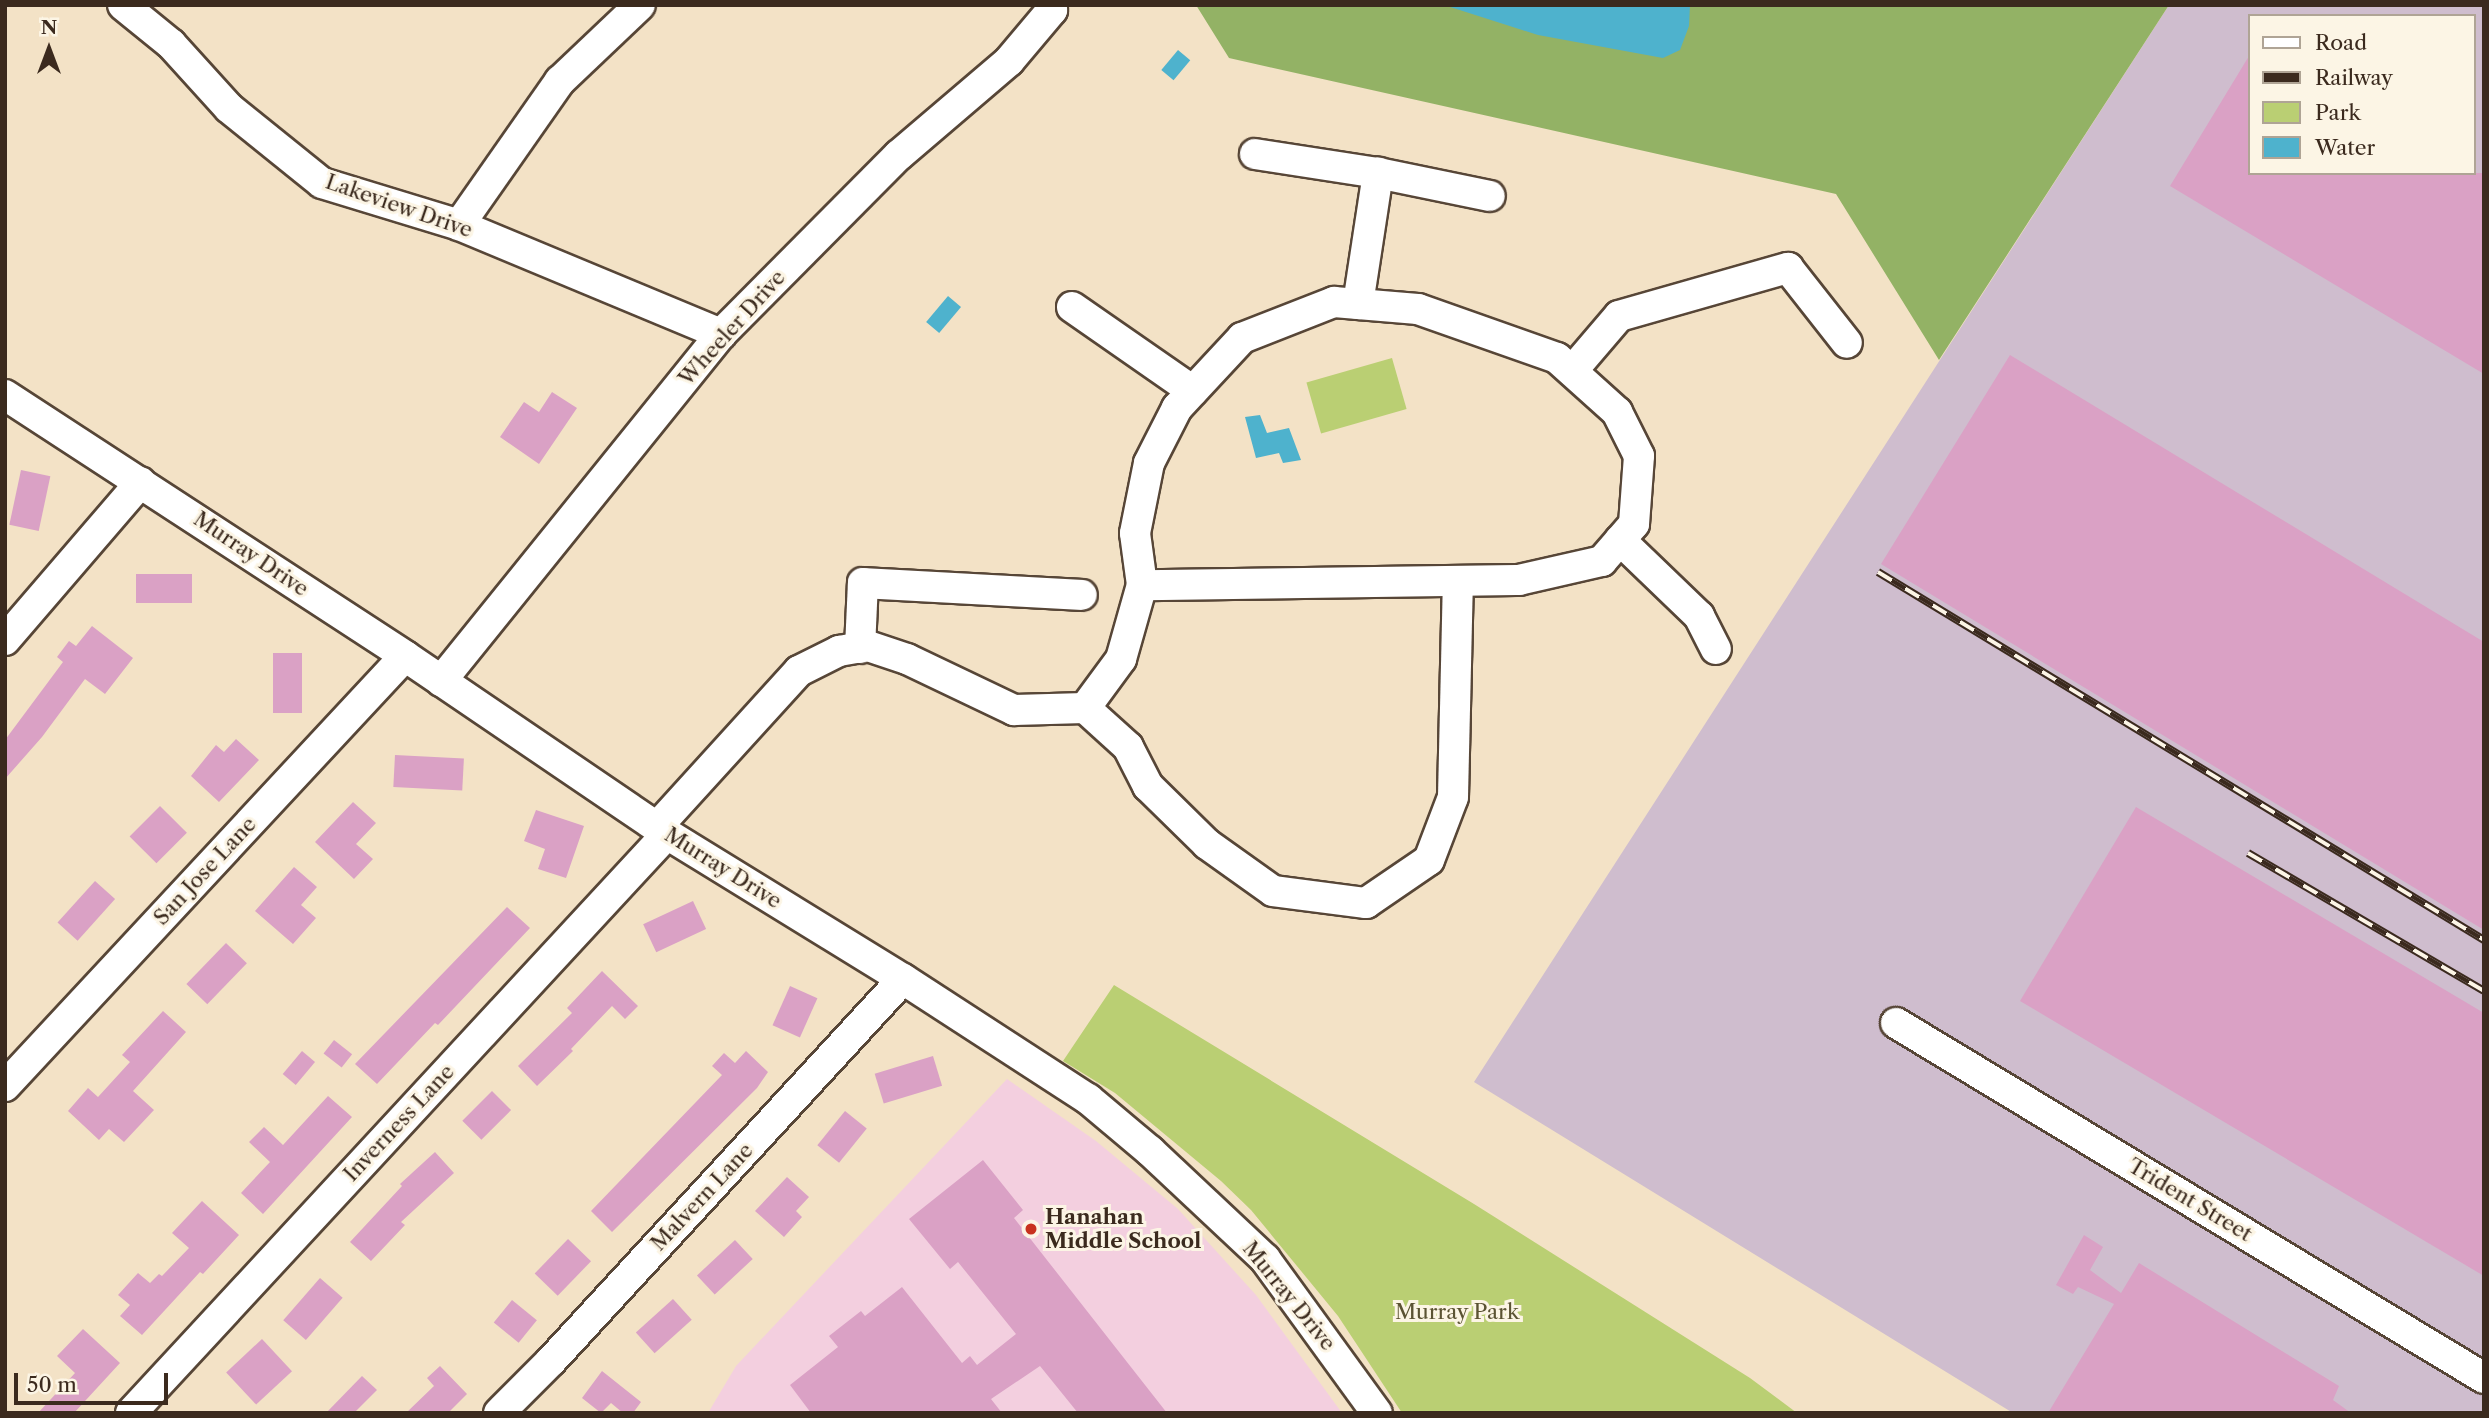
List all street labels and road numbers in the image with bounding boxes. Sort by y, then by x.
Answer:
street label: Lakeview Drive [322,169,476,243]
street label: Wheeler Drive [673,265,791,391]
street label: Murray Drive [188,506,314,602]
street label: San Jose Lane [149,812,261,930]
street label: Murray Drive [660,822,786,914]
street label: Inverness Lane [338,1059,460,1187]
street label: Malvern Lane [646,1138,758,1256]
street label: Trident Street [2124,1153,2256,1247]
street label: Murray Drive [1237,1236,1341,1356]

